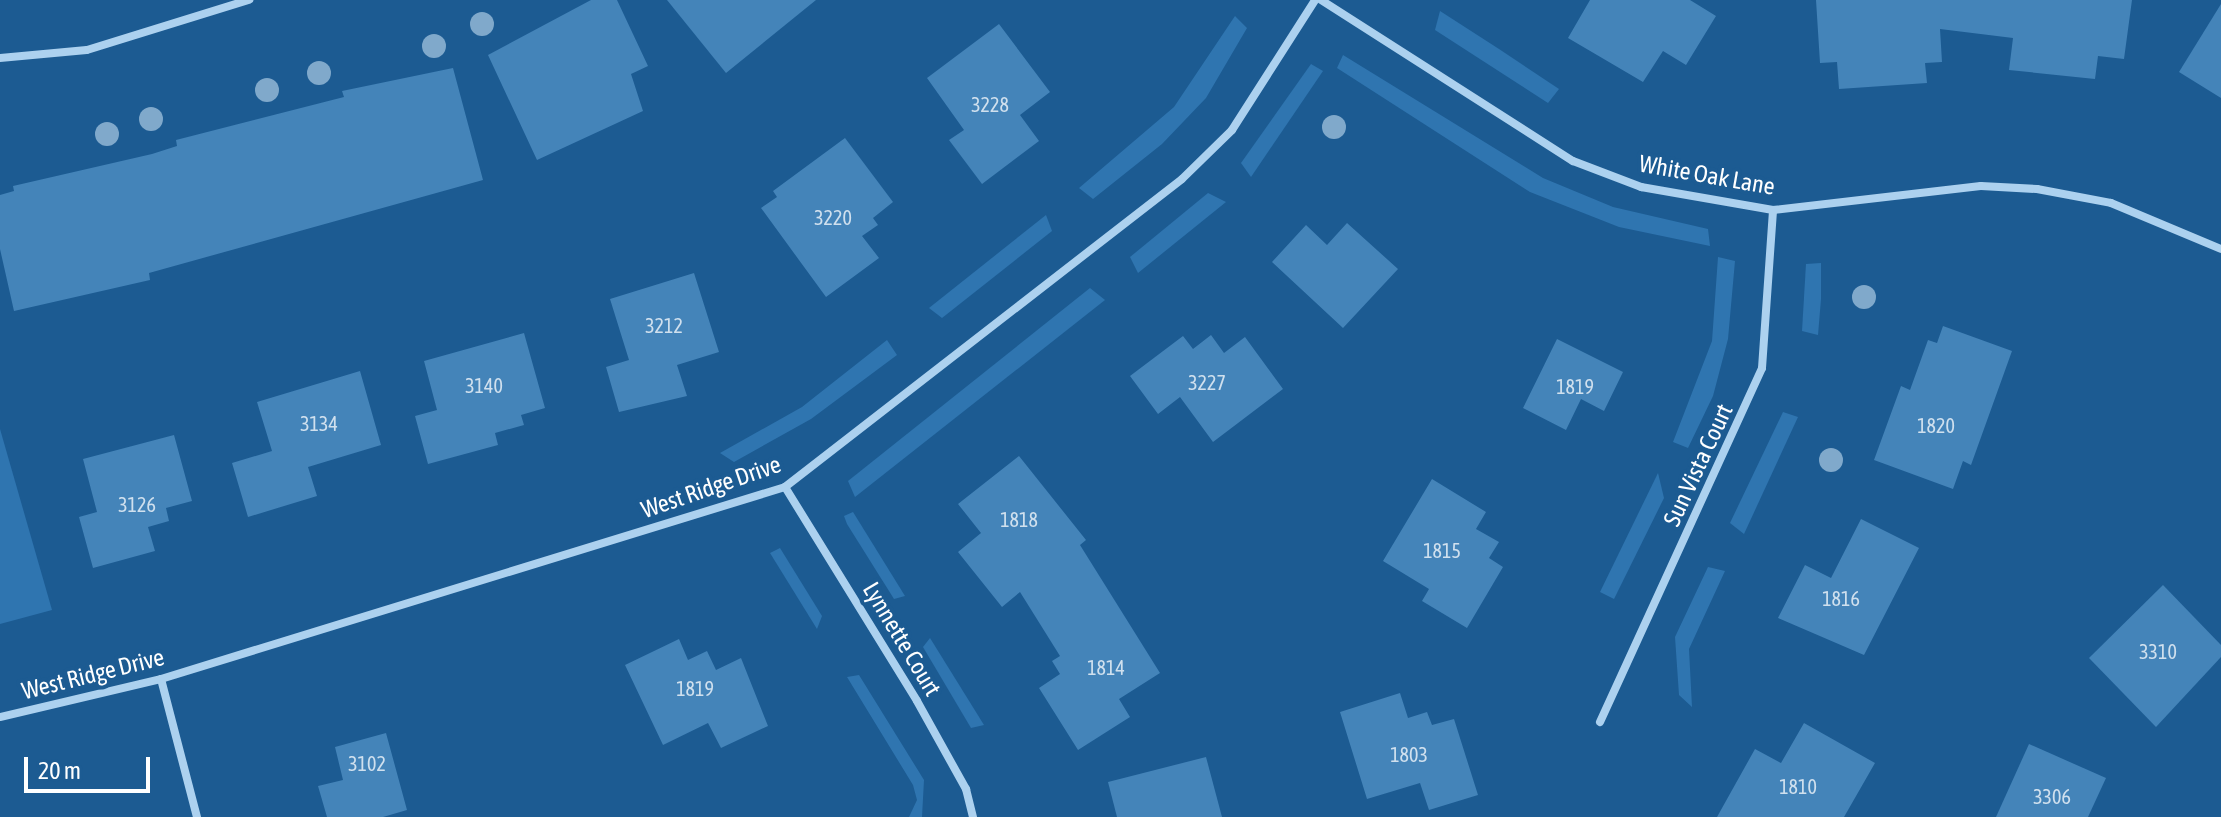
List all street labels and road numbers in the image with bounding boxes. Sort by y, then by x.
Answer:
street label: White Oak Lane [1637,149,1777,201]
street label: Sun Vista Court [1657,399,1739,531]
street label: West Ridge Drive [637,450,785,524]
street label: Lynnette Court [857,577,947,701]
street label: West Ridge Drive [19,642,167,706]

